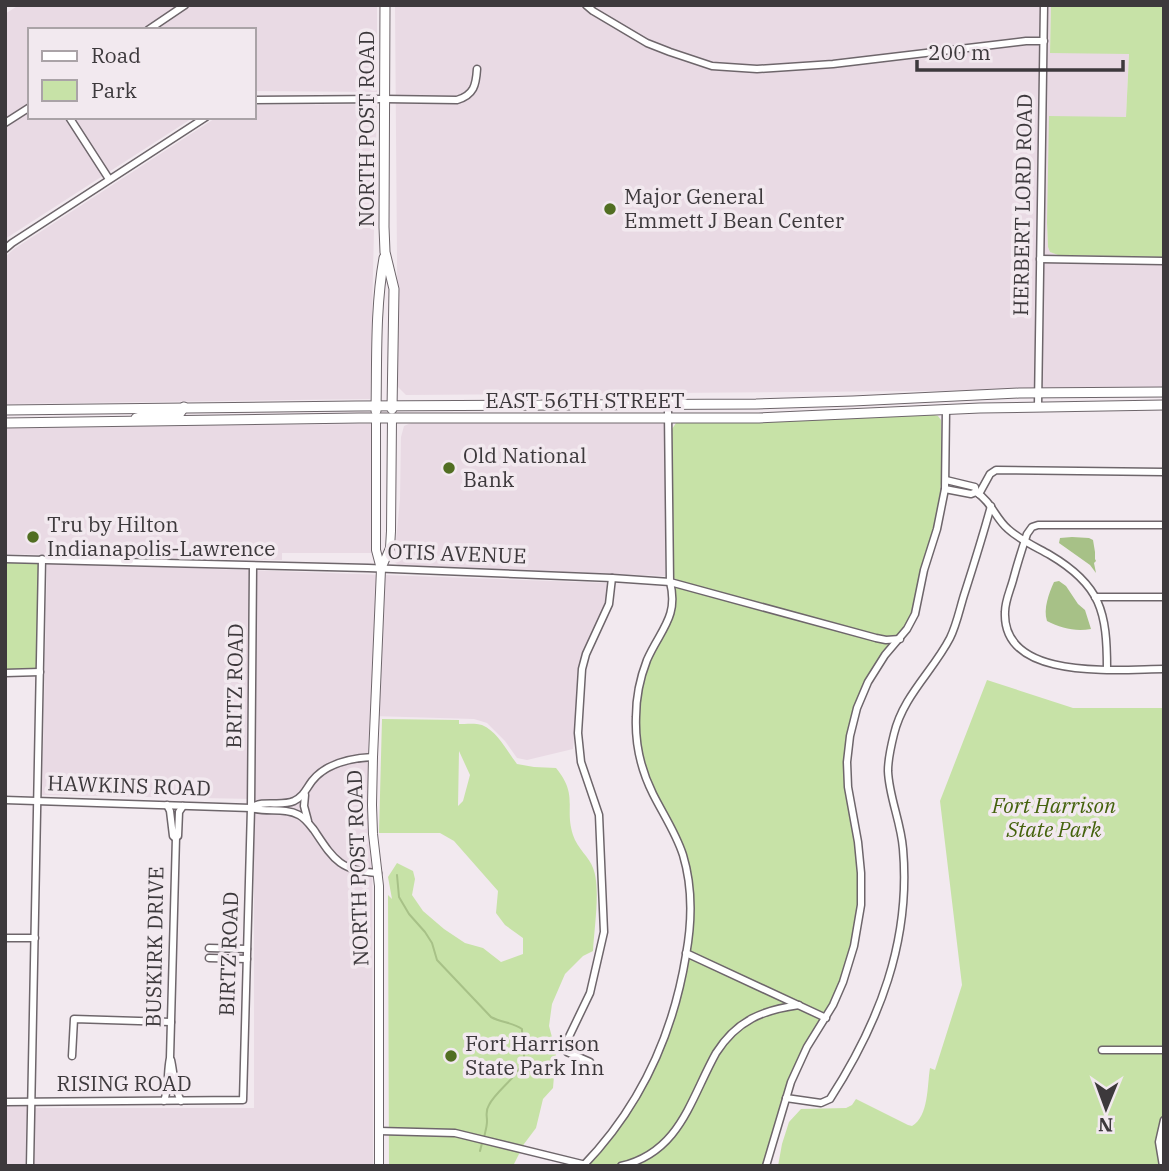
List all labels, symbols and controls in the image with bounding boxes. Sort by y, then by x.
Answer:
legend [28,28,256,119]
scale bar [917,28,1124,72]
street label: NORTH POST ROAD [352,31,380,227]
text: 200 m [928,38,991,66]
text: Road [91,41,141,69]
text: Park [91,76,138,104]
street label: HERBERT LORD ROAD [1006,94,1038,316]
place label: Major General Emmett J Bean Center [624,182,845,234]
marker: Major General Emmett J Bean Center [602,201,618,217]
street label: EAST 56TH STREET [485,386,685,414]
place label: Old National Bank [463,441,587,493]
marker: Old National Bank [441,460,457,476]
place label: Tru by Hilton Indianapolis-Lawrence [47,510,276,562]
marker: Tru by Hilton Indianapolis-Lawrence [25,529,41,545]
street label: OTIS AVENUE [387,537,527,569]
street label: BRITZ ROAD [219,623,249,749]
street label: HAWKINS ROAD [47,768,211,802]
street label: NORTH POST ROAD [340,769,374,967]
park label: Fort Harrison State Park [991,791,1116,843]
street label: BUSKIRK DRIVE [139,866,169,1028]
street label: BIRTZ ROAD [212,891,244,1017]
place label: Fort Harrison State Park Inn [465,1029,604,1081]
marker: Fort Harrison State Park Inn [443,1048,459,1064]
street label: RISING ROAD [57,1069,192,1097]
north arrow [1071,1073,1141,1143]
text: N [1098,1113,1113,1137]

